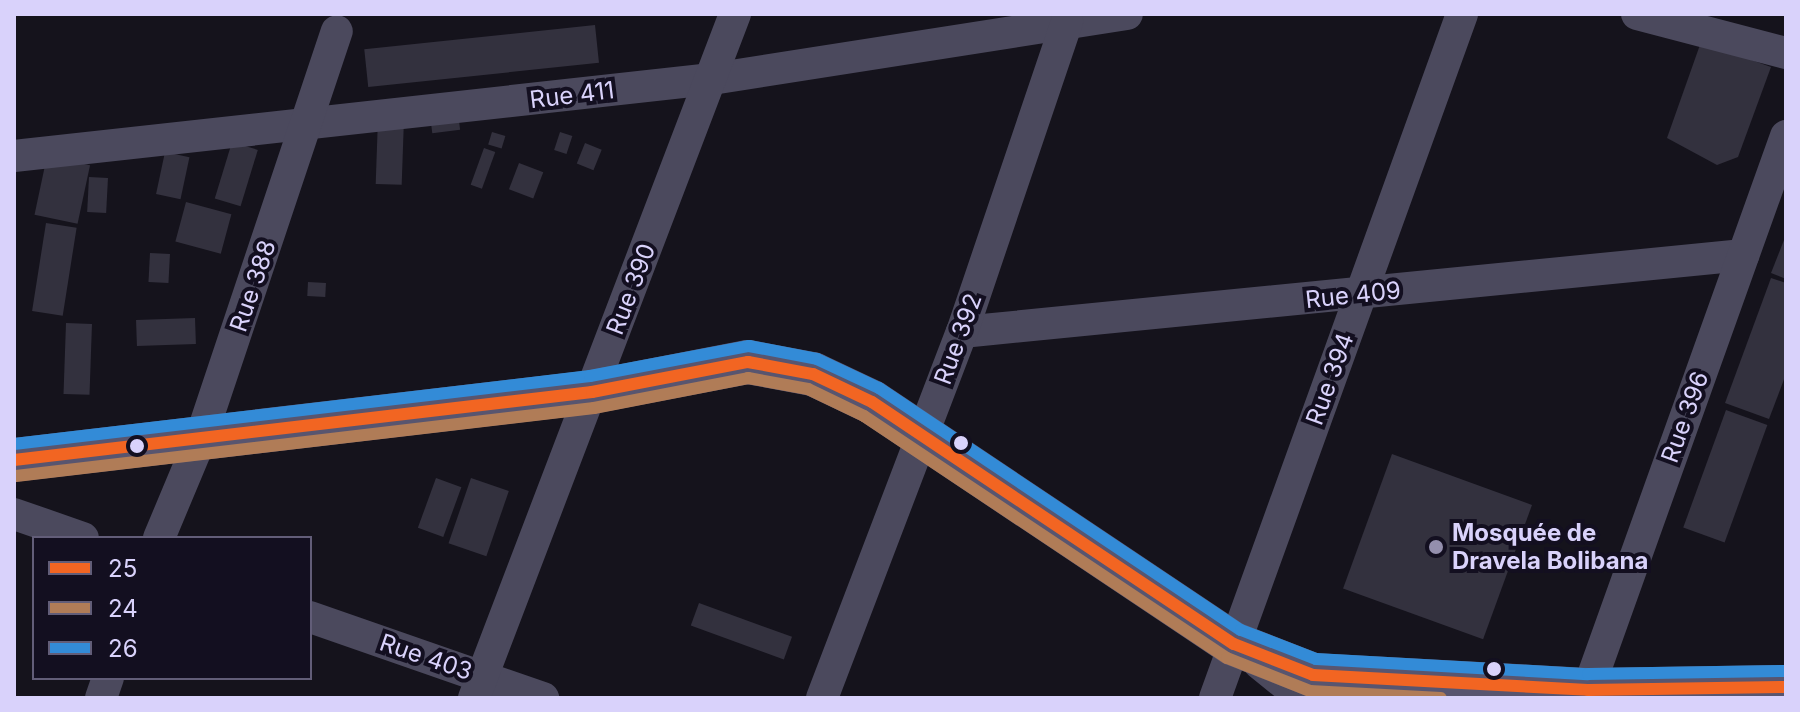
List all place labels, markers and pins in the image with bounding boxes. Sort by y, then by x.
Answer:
unlabelled marker [953,435,969,451]
unlabelled marker [129,438,145,454]
place label: Mosquée de Dravela Bolibana [1452,519,1648,575]
marker: Mosquée de Dravela Bolibana [1427,538,1445,556]
unlabelled marker [1486,661,1502,677]

